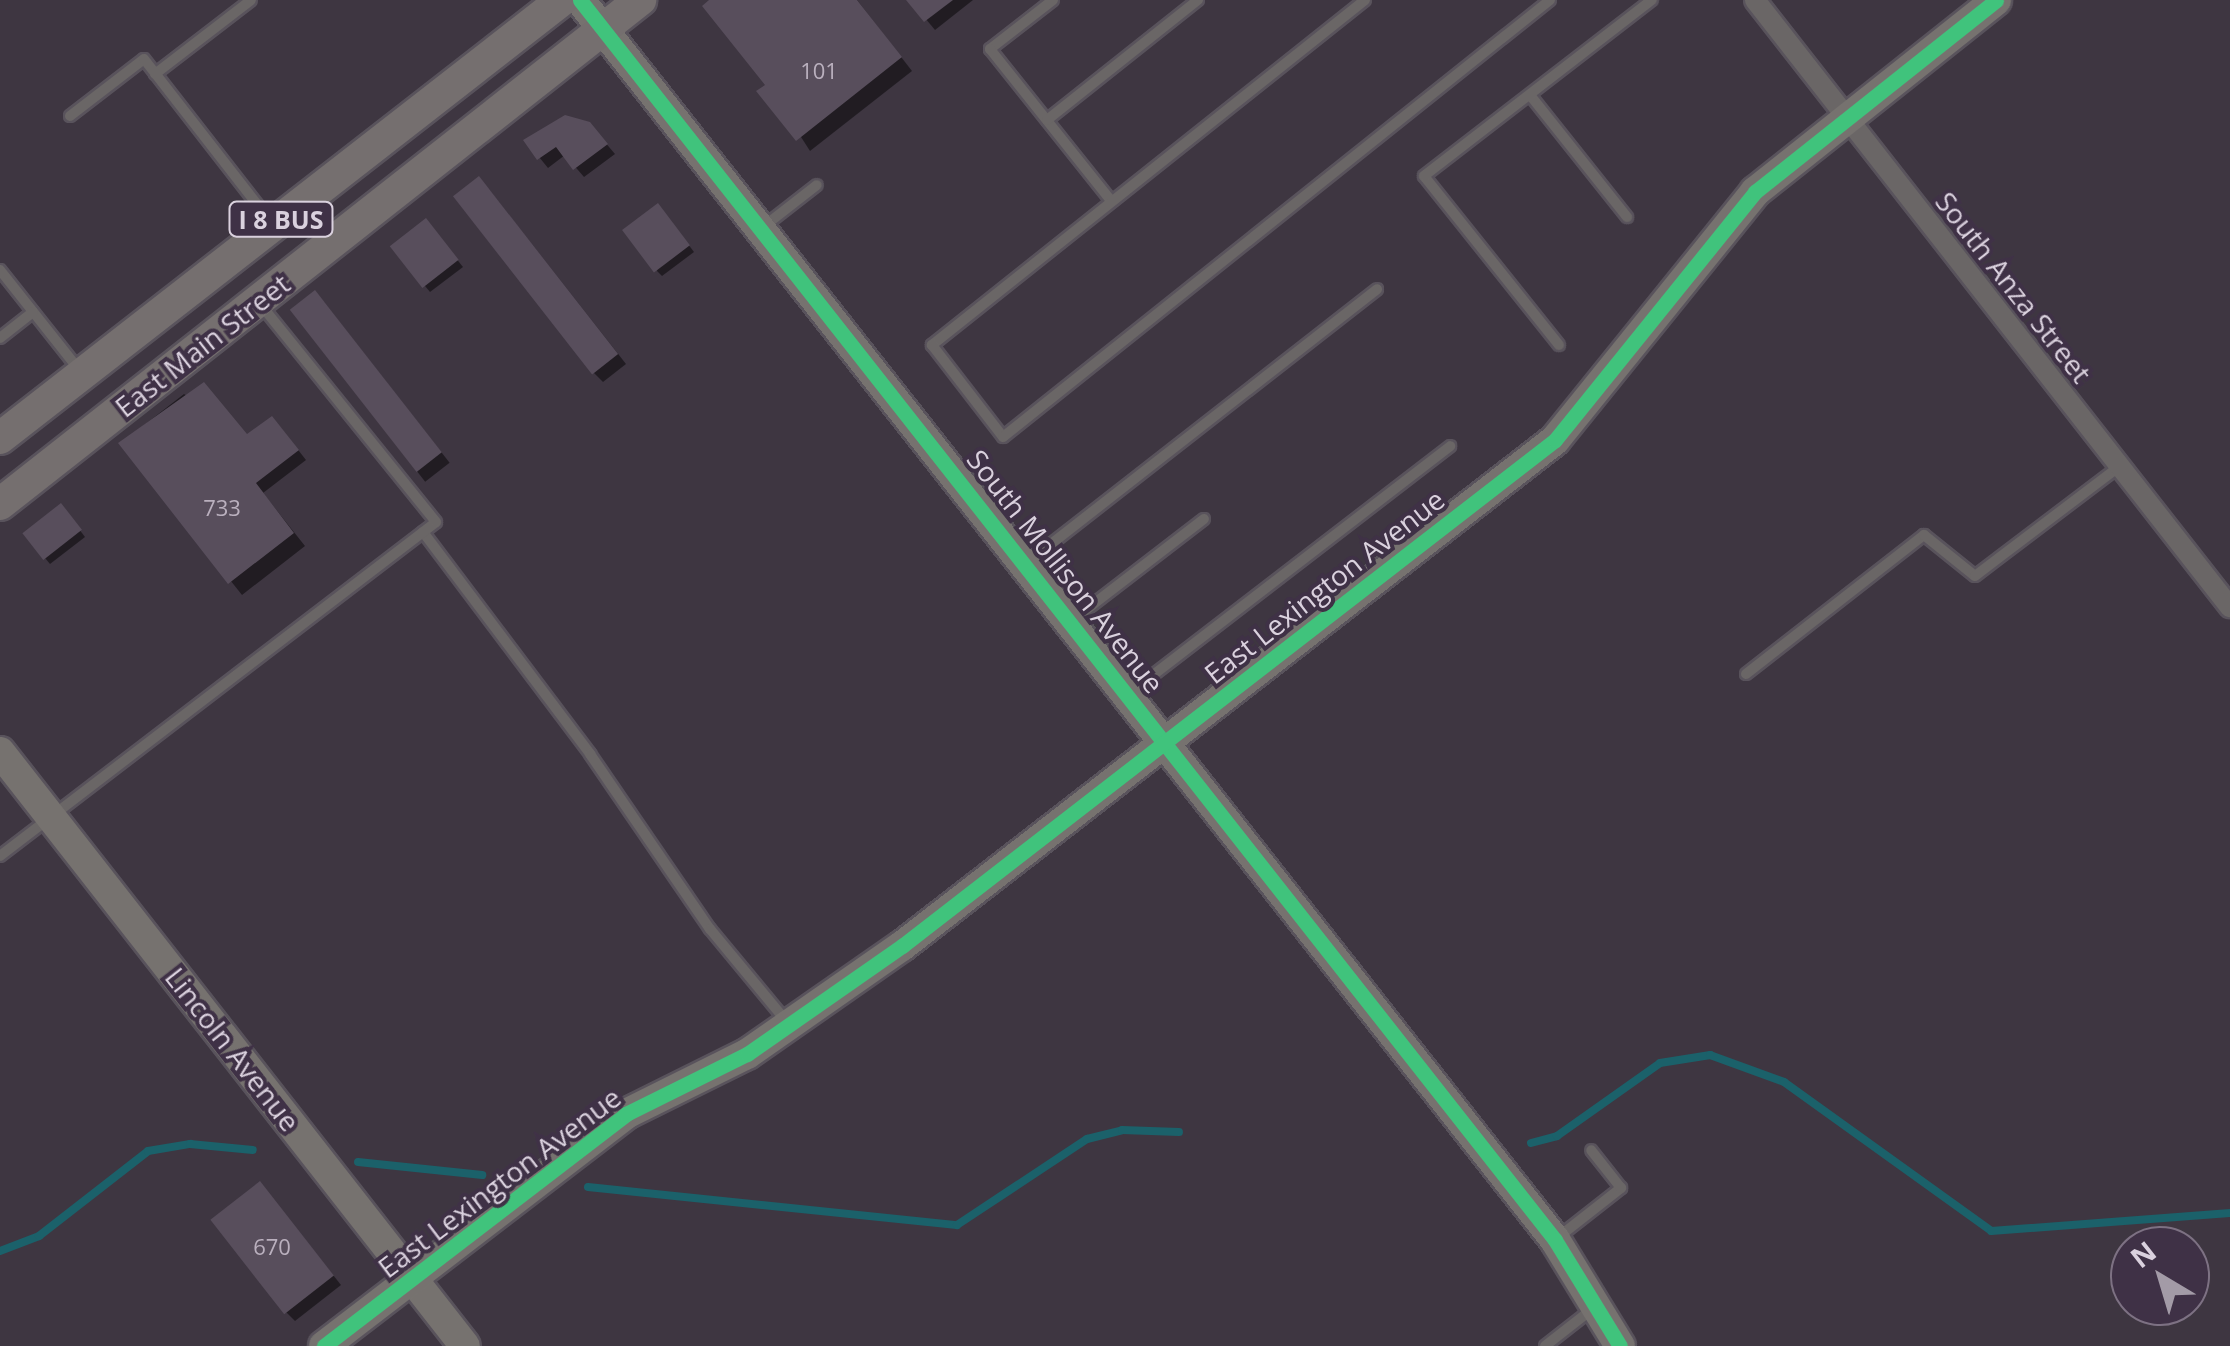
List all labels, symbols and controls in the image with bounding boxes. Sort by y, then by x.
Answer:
house number: 101 [800,58,838,84]
street label: South Anza Street [1929,185,2099,389]
road number: I 8 BUS [226,199,336,239]
street label: East Main Street [108,266,296,424]
street label: South Mollison Avenue [961,443,1171,699]
street label: East Lexington Avenue [1197,482,1451,690]
house number: 733 [203,495,241,521]
street label: Lincoln Avenue [159,961,307,1137]
street label: East Lexington Avenue [371,1080,627,1284]
north arrow [2110,1226,2210,1326]
text: N [2122,1232,2163,1276]
house number: 670 [253,1234,291,1260]

